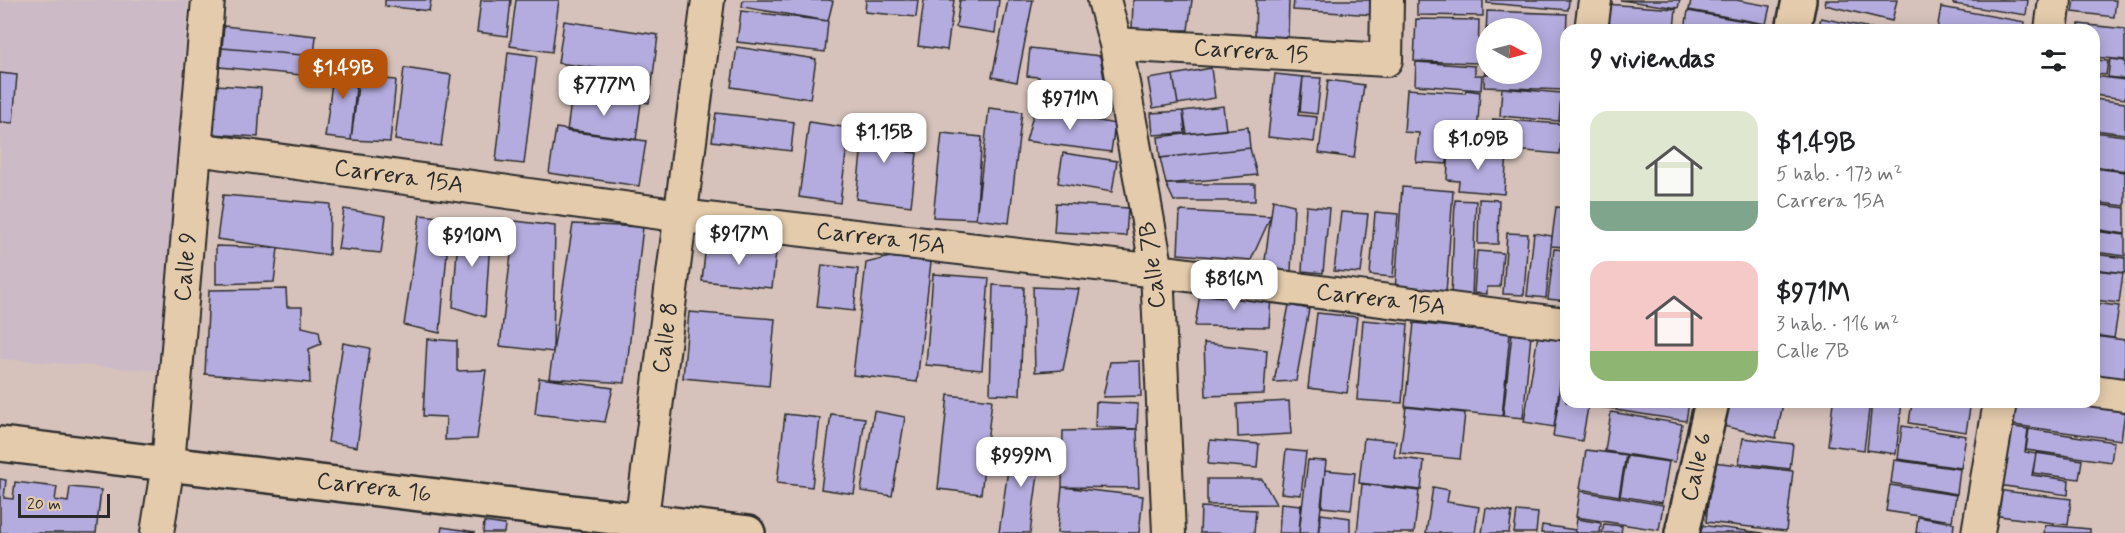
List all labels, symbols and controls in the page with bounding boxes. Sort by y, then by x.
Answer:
north arrow [1476,18,1542,84]
map controls [1476,18,1542,84]
street label: Carrera 15 [1192,33,1310,71]
text: 9 viviendas [1590,43,1715,77]
icon: filters [2037,44,2070,77]
pin: $1.49B [294,49,392,100]
text: $1.49B [312,55,374,82]
pin: $777M [562,66,646,117]
text: $777M [573,72,635,99]
pin: $971M [1028,80,1112,131]
text: $971M [1042,86,1098,113]
pin: $1.15B [835,113,933,164]
text: $1.15B [855,119,913,146]
pin: $1.09B [1429,120,1527,171]
text: $1.09B [1448,126,1508,153]
text: $1.49B [1776,127,1855,161]
icon: home [1638,135,1710,207]
street label: Carrera 15A [332,153,466,201]
text: 5 hab. · 173 m² [1776,161,1902,188]
text: Carrera 15A [1776,188,1885,215]
pin: $917M [697,215,781,266]
street label: Carrera 15A [814,216,948,262]
pin: $910M [430,217,514,268]
street label: Calle 7B [1132,220,1174,310]
text: $917M [710,221,768,248]
text: $910M [442,223,502,250]
street label: Calle 9 [168,231,204,303]
pin: $816M [1192,260,1276,311]
text: $816M [1205,266,1263,293]
street label: Carrera 15A [1314,277,1448,323]
text: $971M [1776,277,1850,311]
icon: home [1638,285,1710,357]
street label: Calle 8 [646,300,686,376]
text: 3 hab. · 116 m² [1776,311,1899,338]
text: Calle 7B [1776,338,1849,365]
street label: Calle 6 [1674,429,1720,505]
pin: $999M [979,437,1063,488]
text: $999M [990,443,1052,470]
street label: Carrera 16 [315,466,433,510]
scale bar [18,491,110,518]
text: 20 m [27,494,61,515]

